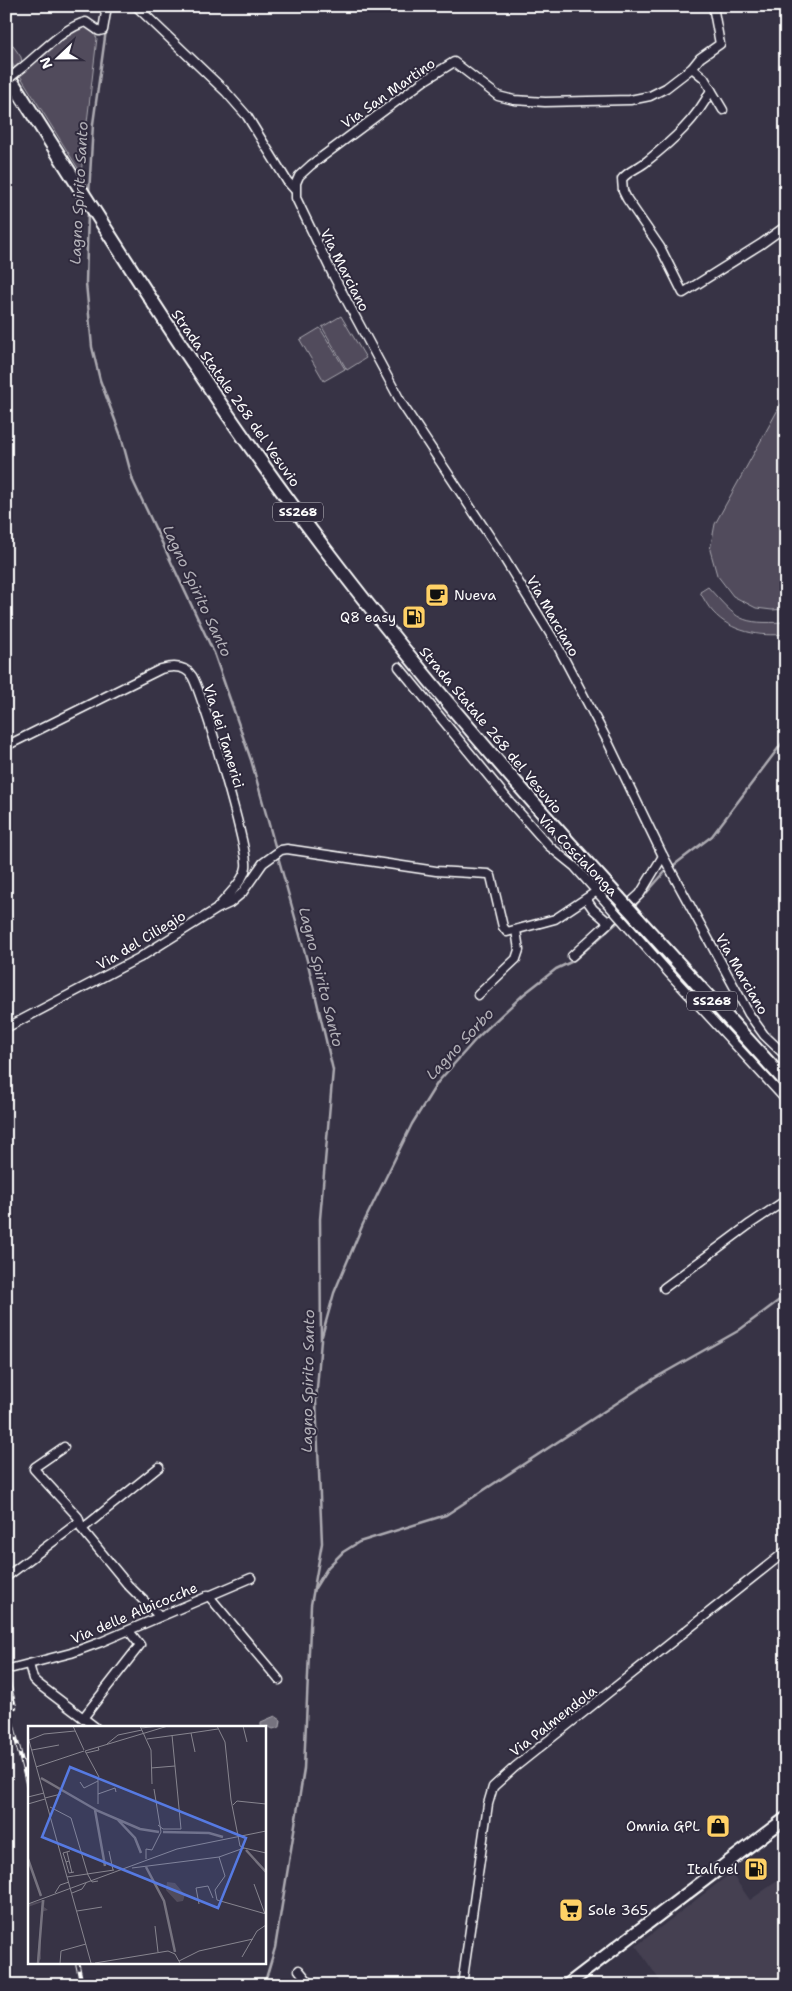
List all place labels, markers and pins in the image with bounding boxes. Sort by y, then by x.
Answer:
cafe icon: Nueva [424,582,450,608]
place label: Nueva [454,586,496,604]
fuel station icon: Q8 easy [401,604,427,630]
place label: Q8 easy [340,608,396,626]
shop icon: Omnia GPL [705,1813,731,1839]
place label: Omnia GPL [626,1817,700,1835]
fuel station icon: Italfuel [743,1856,769,1882]
place label: Italfuel [687,1860,739,1878]
supermarket icon: Sole 365 [558,1897,584,1923]
place label: Sole 365 [588,1901,648,1919]

